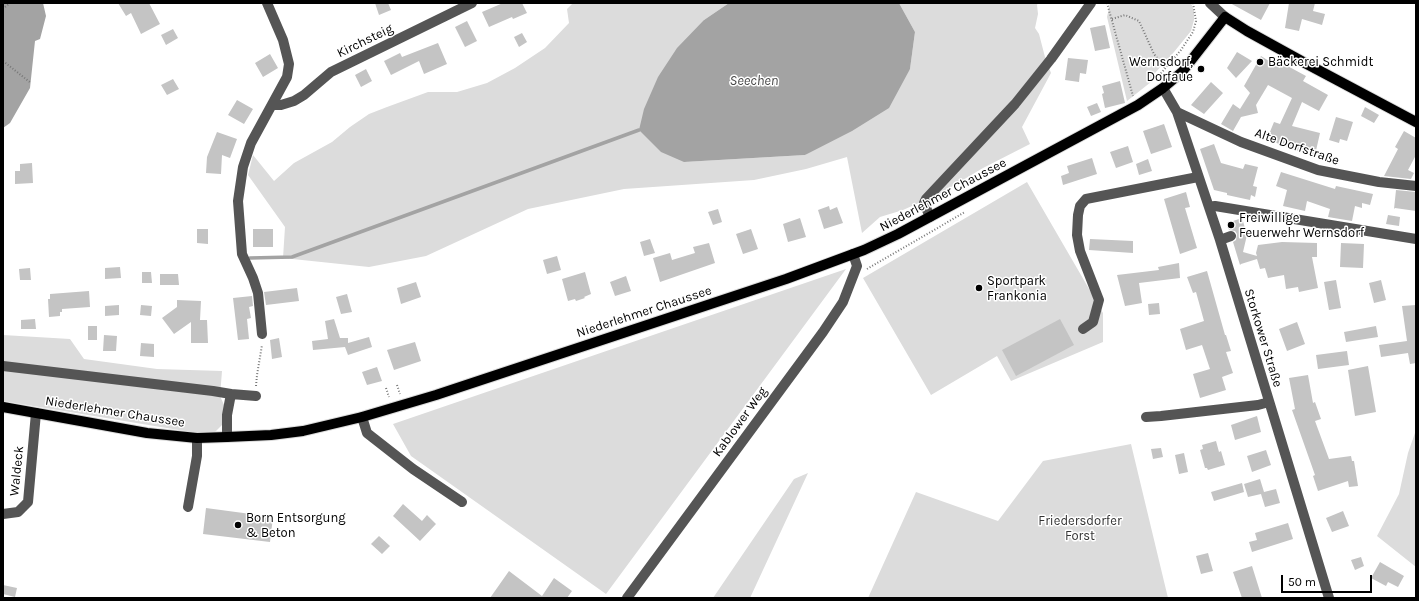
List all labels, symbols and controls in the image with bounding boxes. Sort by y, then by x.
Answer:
street label: Kirchsteig [334,21,396,61]
place label: Wernsdorf, Dorfaue [1129,54,1193,85]
place label: Bäckerei Schmidt [1268,54,1373,70]
marker: Bäckerei Schmidt [1255,57,1265,67]
marker: Wernsdorf, Dorfaue [1196,64,1206,74]
water label: Seechen [730,73,778,89]
street label: Alte Dorfstraße [1253,125,1341,169]
street label: Niederlehmer Chaussee [877,155,1009,235]
place label: Freiwillige Feuerwehr Wernsdorf [1239,210,1364,241]
marker: Freiwillige Feuerwehr Wernsdorf [1226,220,1236,230]
place label: Sportpark Frankonia [987,273,1047,304]
street label: Niederlehmer Chaussee [574,283,714,341]
marker: Sportpark Frankonia [974,283,984,293]
street label: Storkower Straße [1241,287,1285,389]
street label: Kablower Weg [709,384,771,460]
street label: Niederlehmer Chaussee [44,393,186,431]
street label: Waldeck [7,445,27,497]
place label: Born Entsorgung & Beton [246,510,346,541]
park label: Friedersdorfer Forst [1038,513,1122,544]
marker: Born Entsorgung & Beton [233,520,243,530]
scale bar [1283,567,1374,593]
text: 50 m [1288,575,1316,589]

